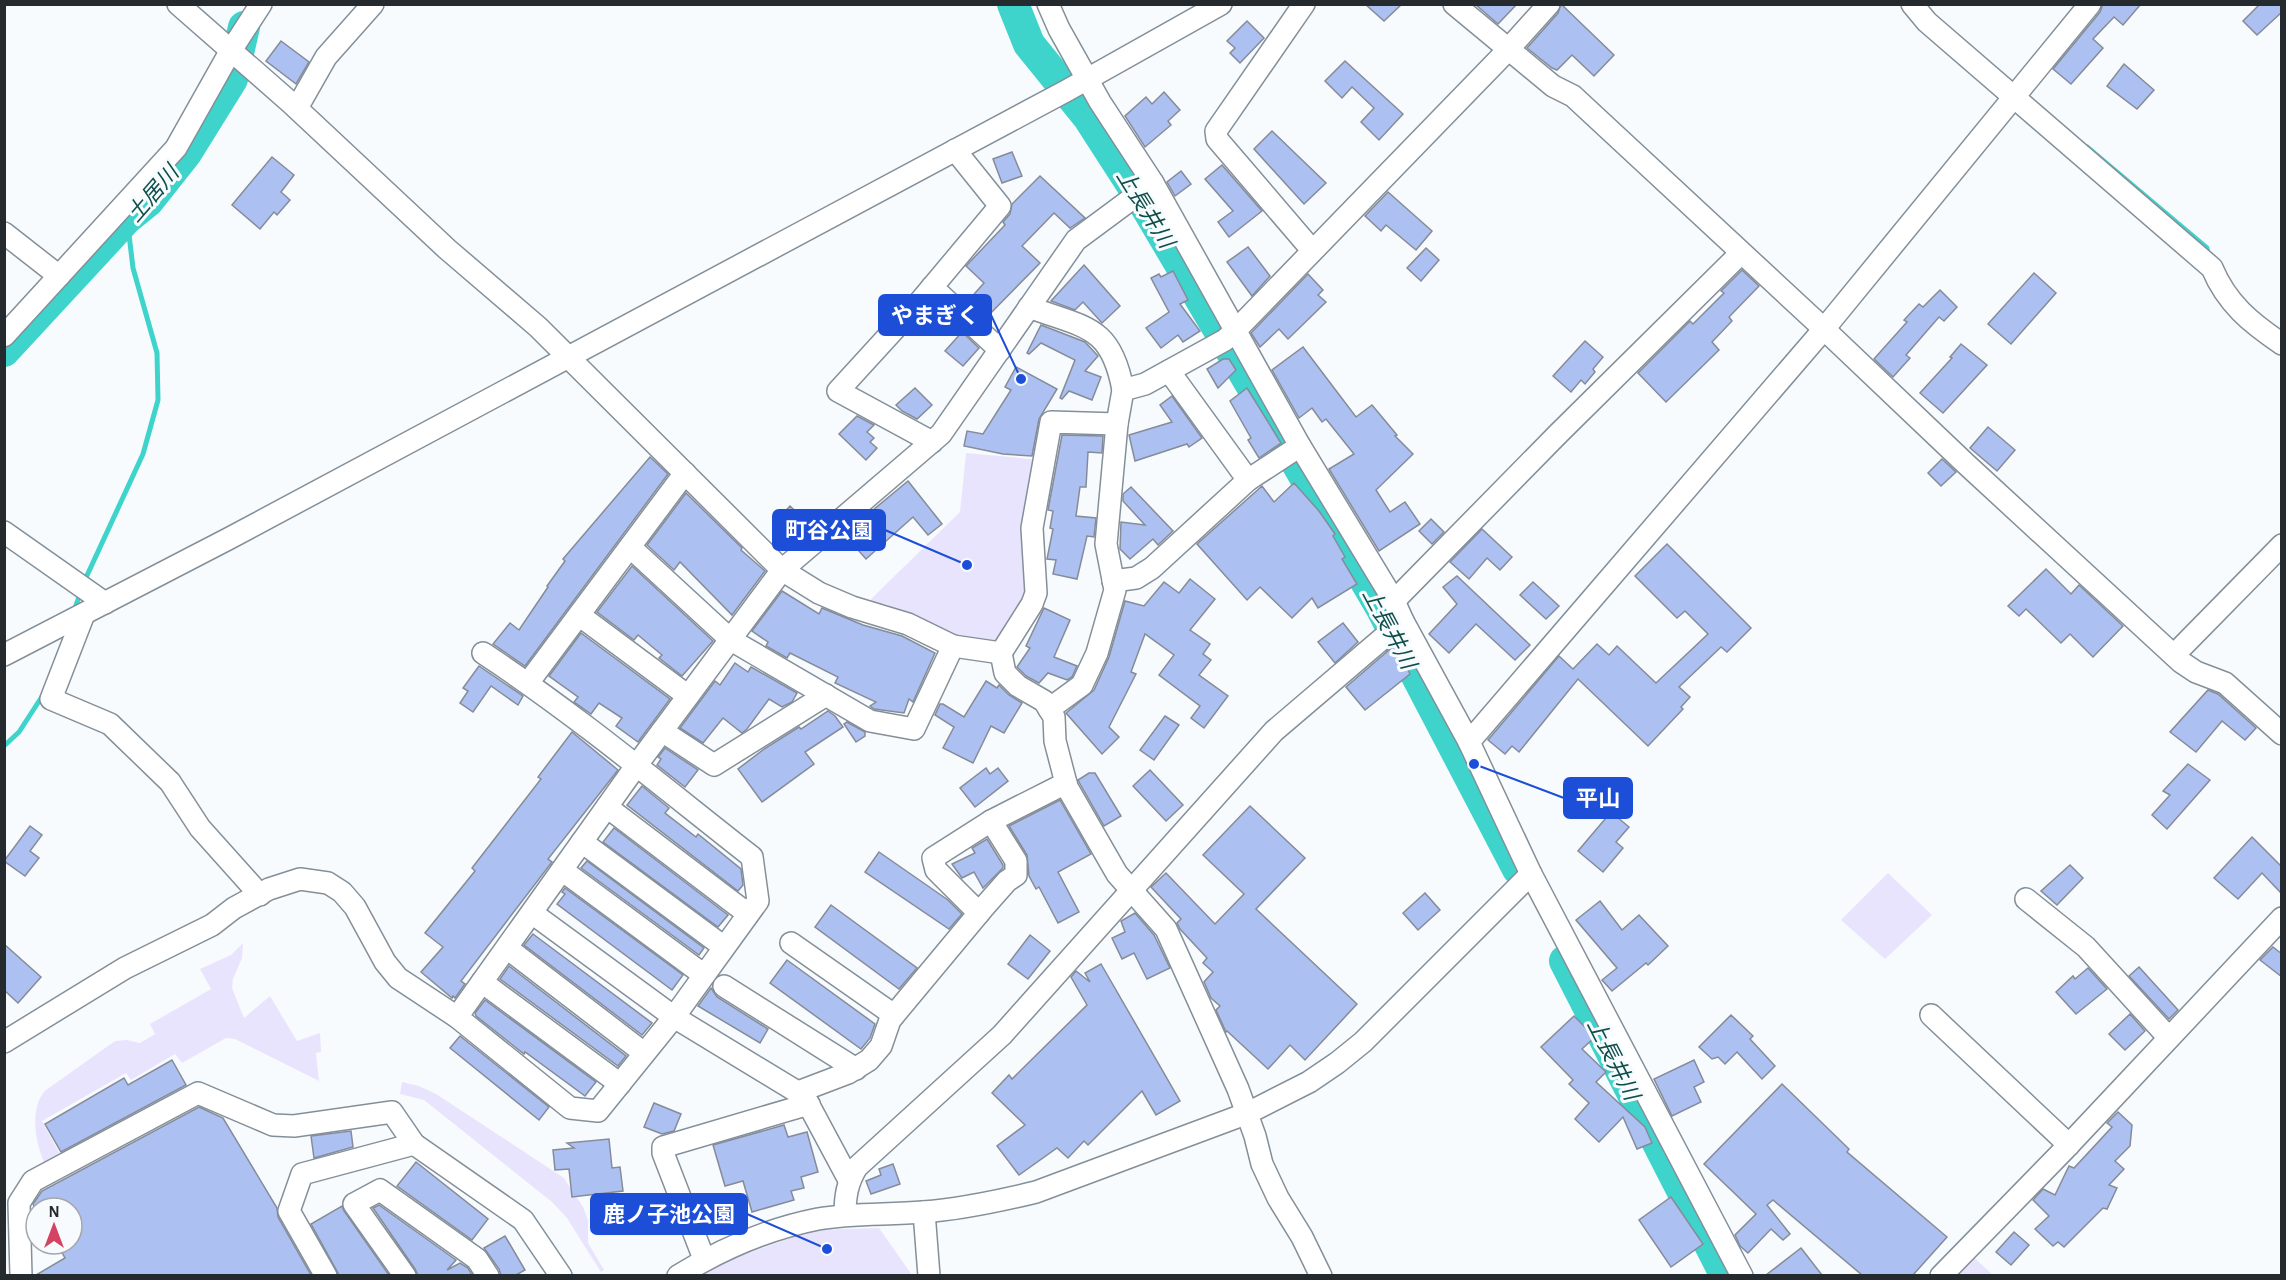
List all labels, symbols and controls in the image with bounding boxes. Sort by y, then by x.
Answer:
water label: 土居川 [122,159,184,226]
water label: 上長井川 [1113,165,1180,253]
callout: やまぎく [879,295,991,335]
text: やまぎく [891,304,979,327]
callout: 町谷公園 [773,510,885,550]
text: 町谷公園 [785,519,873,542]
water label: 上長井川 [1359,584,1421,674]
callout: 平山 [1564,778,1632,818]
text: 平山 [1576,787,1620,810]
water label: 上長井川 [1583,1015,1645,1105]
callout: 鹿ノ子池公園 [591,1194,747,1234]
north arrow [24,1196,84,1256]
text: 鹿ノ子池公園 [603,1203,735,1226]
text: N [48,1204,60,1220]

